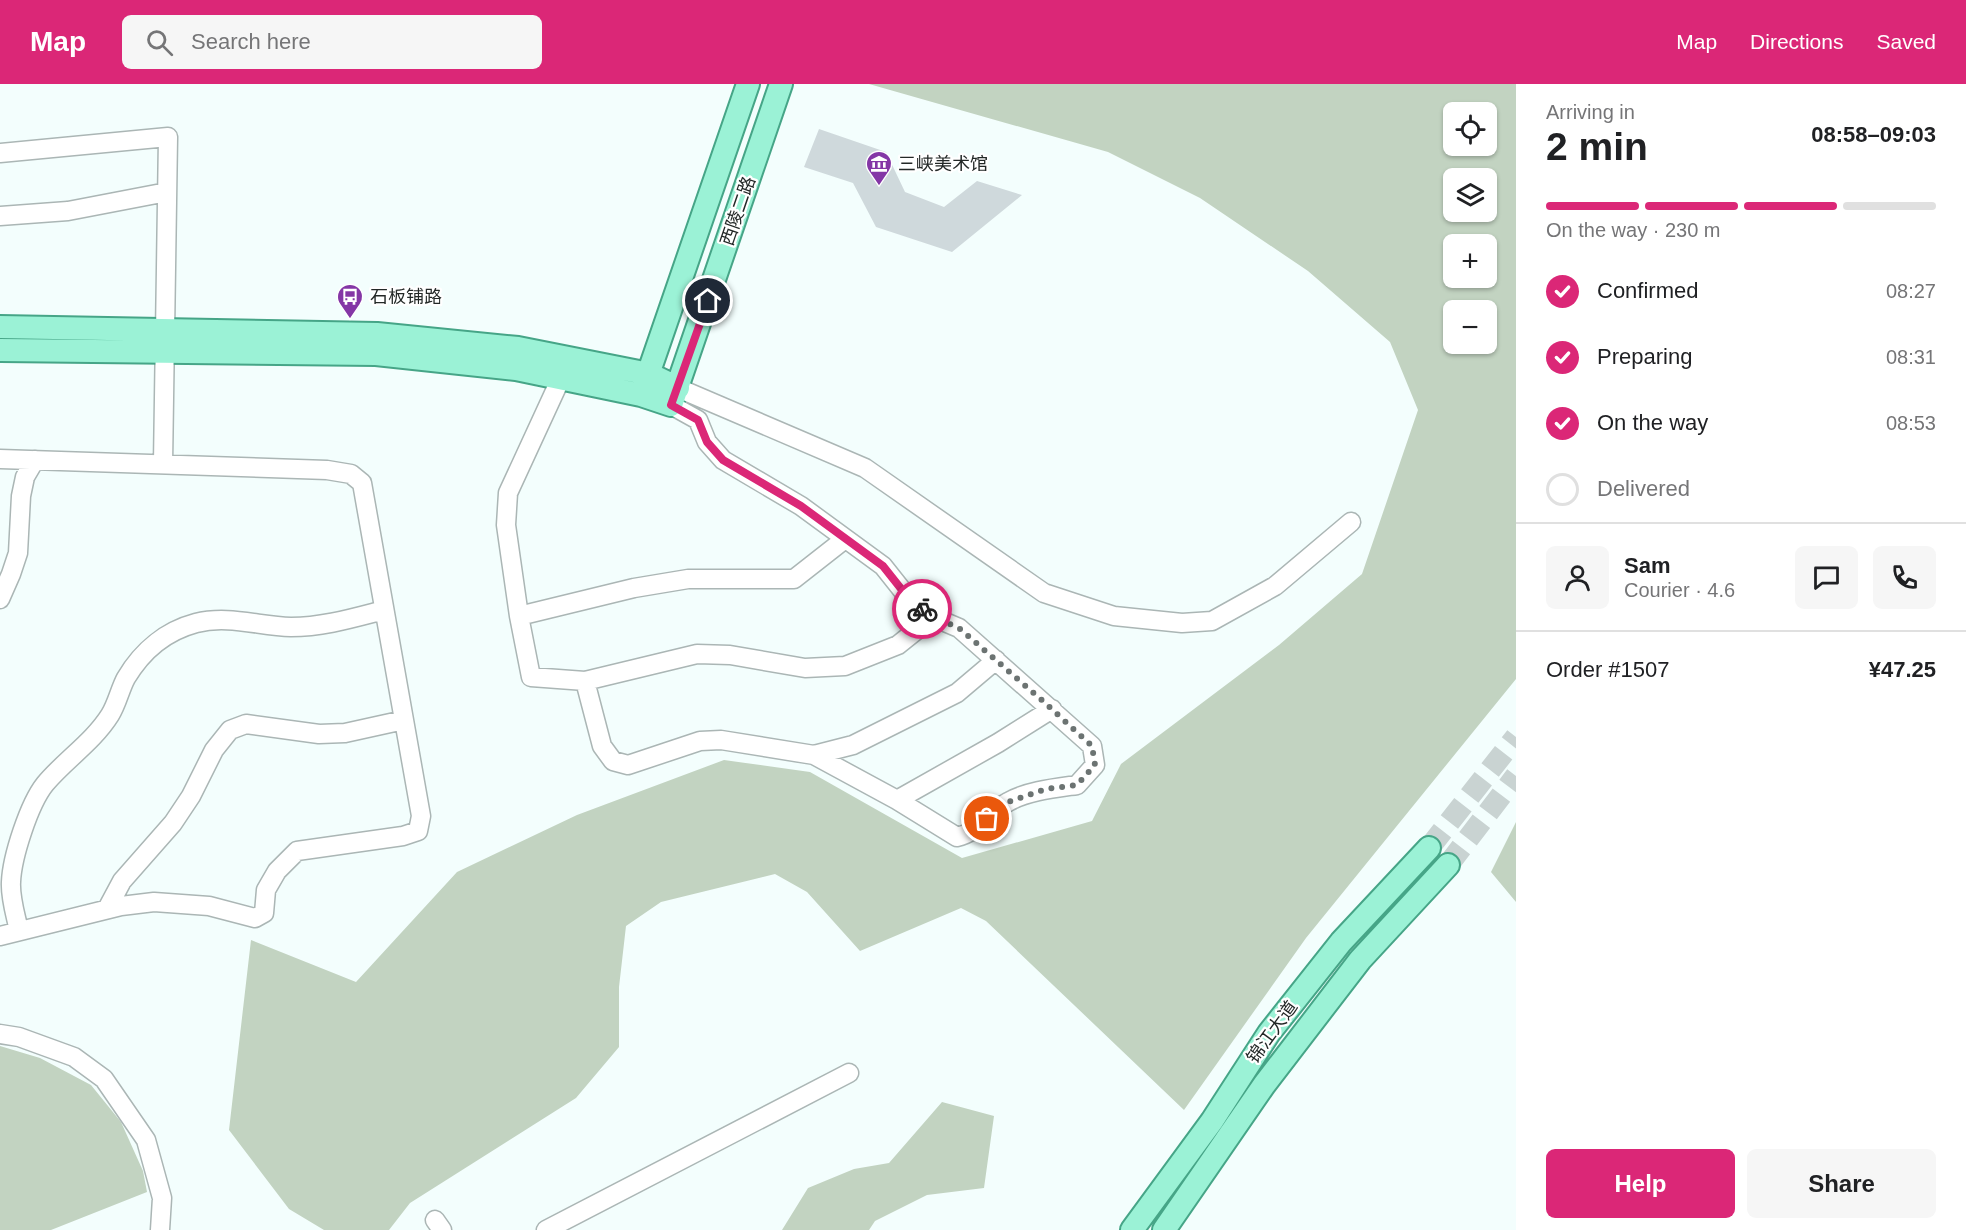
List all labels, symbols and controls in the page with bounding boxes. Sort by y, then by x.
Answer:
search box [122,15,542,69]
text: Map [30,26,86,57]
icon: search [143,26,176,59]
text: Search here [191,29,311,54]
text: Map [1676,30,1717,53]
text: Directions [1750,30,1843,53]
text: Saved [1876,30,1936,53]
text: Arriving in [1546,101,1635,123]
map controls [1443,102,1497,354]
button: locate [1443,102,1497,156]
text: 08:58–09:03 [1811,122,1936,147]
text: 2 min [1546,125,1648,168]
museum icon: 三峡美术馆 [864,149,894,187]
place label: 三峡美术馆 [898,154,988,174]
button: layers [1443,168,1497,222]
street label: 西陵二路 [717,174,759,248]
text: On the way · 230 m [1546,219,1721,241]
button: + [1443,234,1497,288]
pin [682,275,733,326]
icon: check [1546,275,1579,308]
text: Confirmed [1597,278,1698,303]
text: 08:27 [1886,280,1936,302]
bus stop icon: 石板铺路 [335,282,365,320]
icon: home [691,284,724,317]
place label: 石板铺路 [370,287,442,307]
button: − [1443,300,1497,354]
icon: check [1546,341,1579,374]
text: Preparing [1597,344,1692,369]
text: 08:31 [1886,346,1936,368]
icon: check [1546,407,1579,440]
text: On the way [1597,410,1708,435]
text: 08:53 [1886,412,1936,434]
text: Delivered [1597,476,1690,501]
button: person [1546,546,1609,609]
button: chat [1795,546,1858,609]
button: phone [1873,546,1936,609]
text: Sam [1624,553,1670,578]
courier [892,579,952,639]
text: Courier · 4.6 [1624,579,1735,601]
icon: bike [906,593,939,626]
text: Order #1507 [1546,657,1670,682]
text: ¥47.25 [1869,657,1936,682]
pin [961,793,1012,844]
icon: bag [970,802,1003,835]
street label: 锦江大道 [1243,997,1301,1067]
button: Help [1546,1149,1735,1218]
button: Share [1747,1149,1936,1218]

